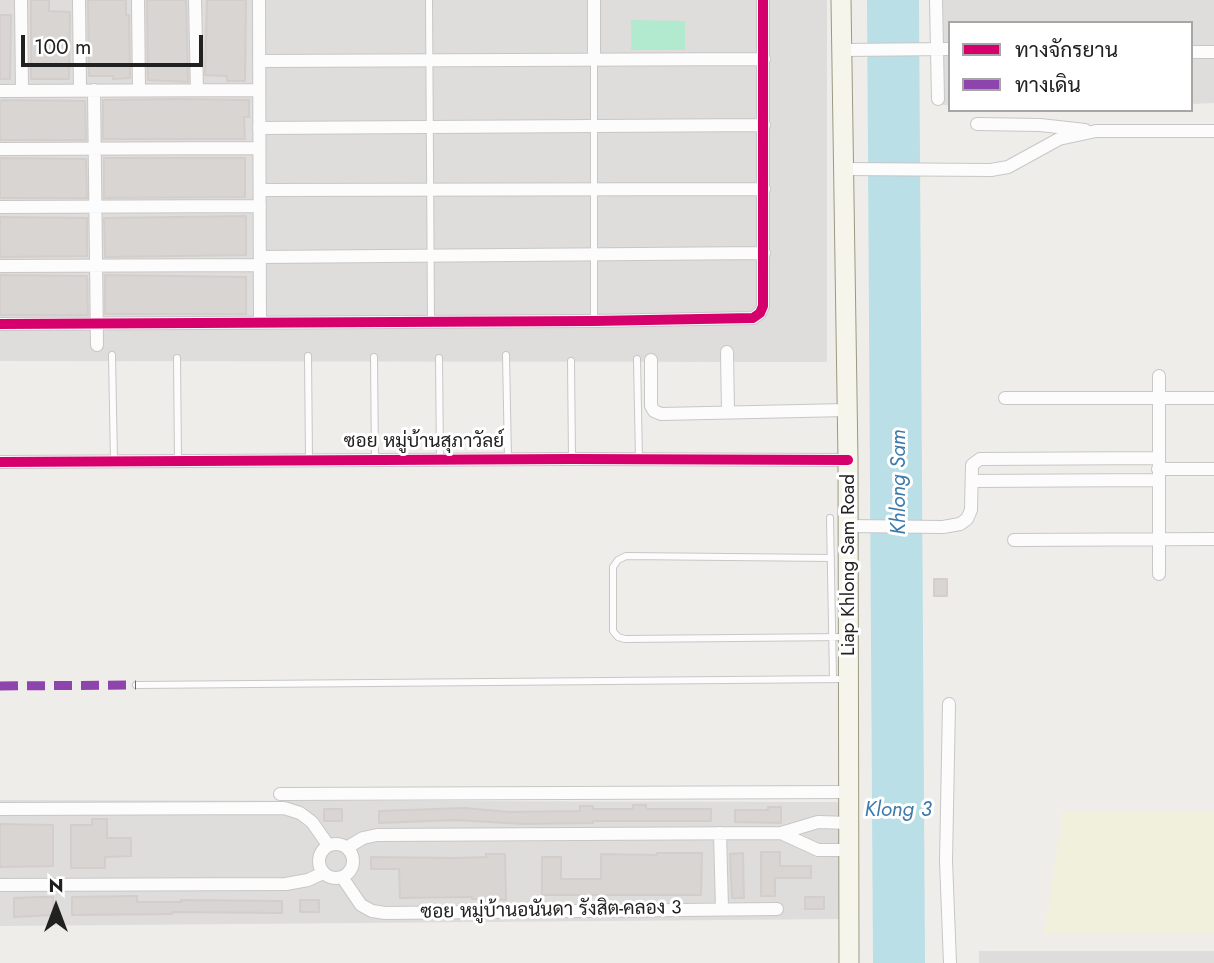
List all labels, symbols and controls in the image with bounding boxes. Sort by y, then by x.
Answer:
scale bar [24,21,206,65]
legend [948,21,1193,112]
text: 100 m [34,32,91,62]
text: ทางจักรยาน [1015,35,1118,65]
text: ทางเดิน [1015,70,1081,100]
water label: Khlong Sam [887,429,913,535]
street label: ซอย หมู่บ้านสุภาวัลย์ [344,431,504,453]
street label: Liap Khlong Sam Road [838,474,860,656]
water label: Klong 3 [864,798,932,824]
north arrow [21,872,91,942]
text: N [48,872,64,899]
street label: ซอย หมู่บ้านอนันดา รังสิต-คลอง 3 [420,897,682,925]

